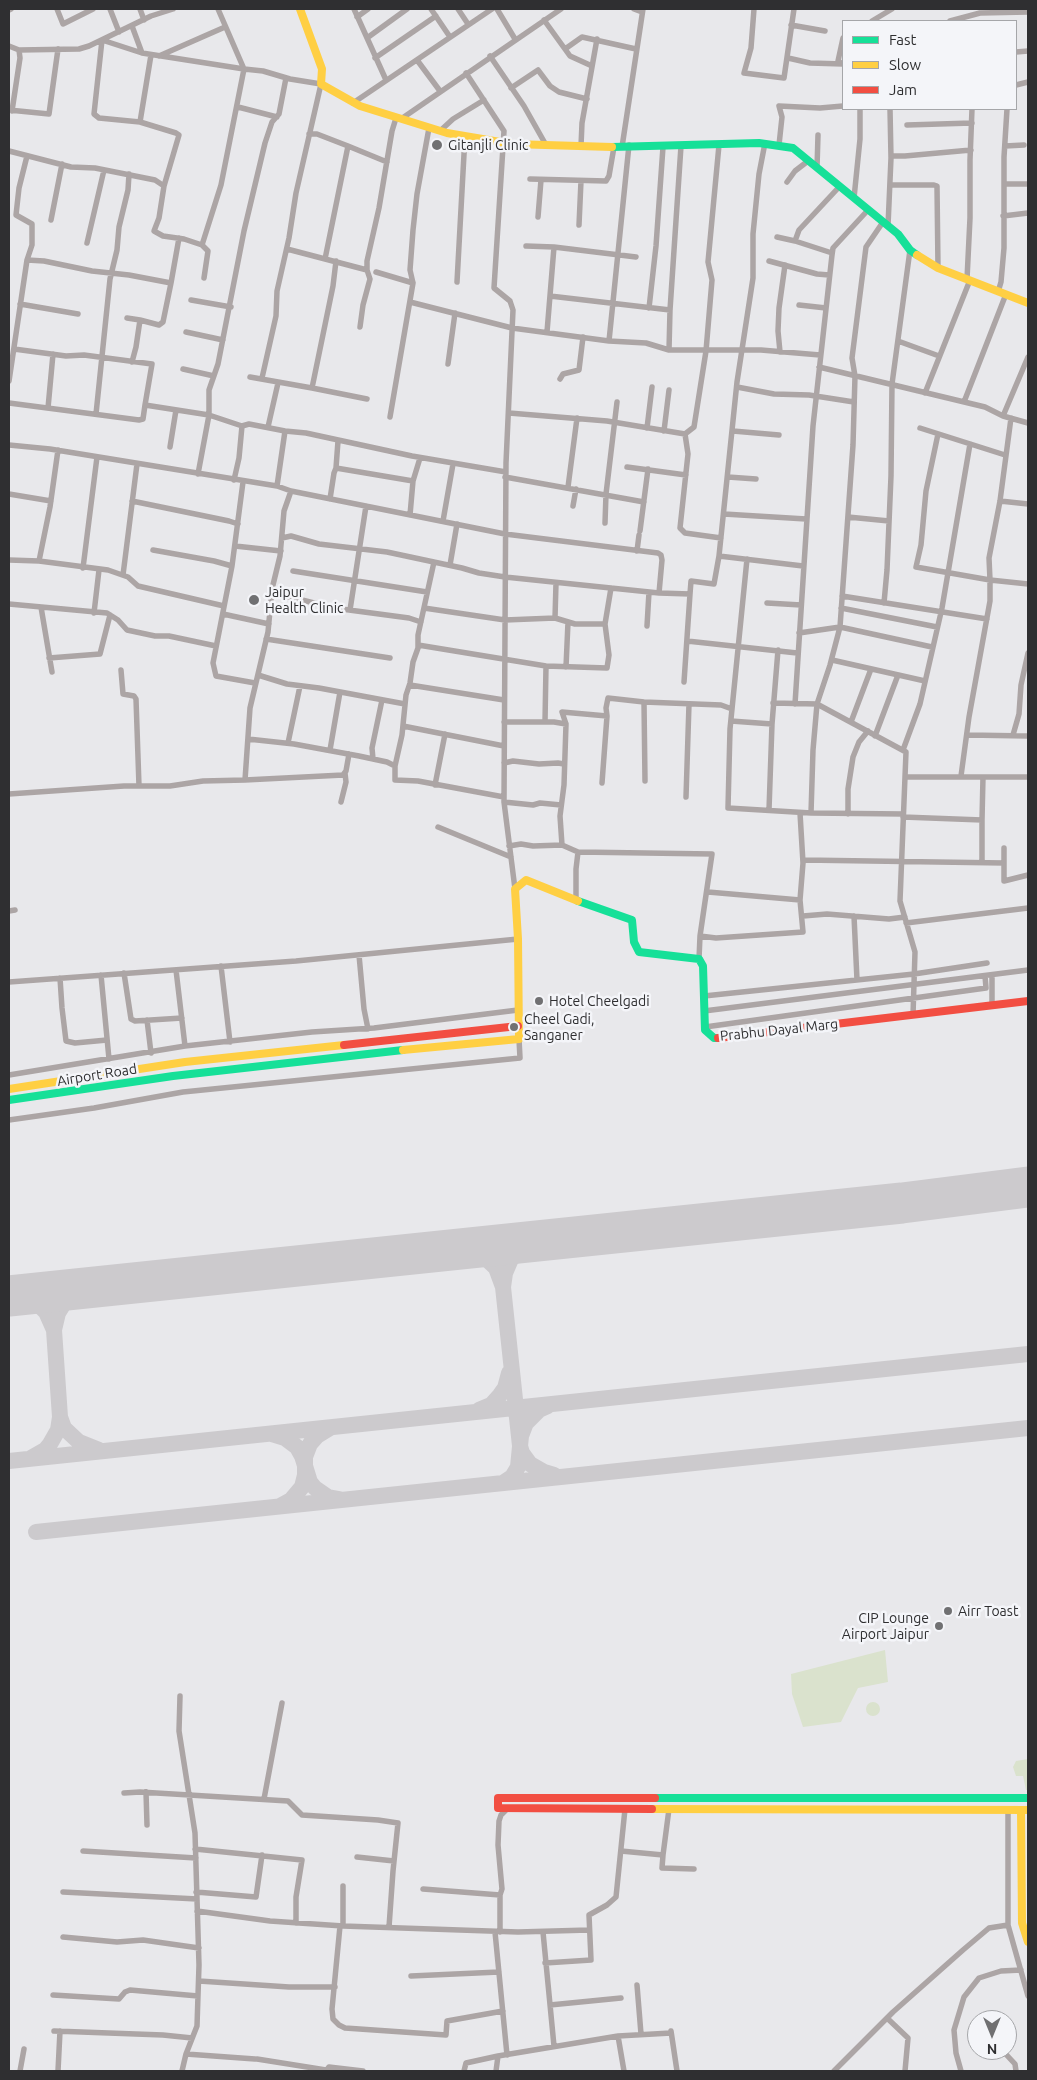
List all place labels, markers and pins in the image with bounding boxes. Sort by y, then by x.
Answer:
place label: Gitanjli Clinic [448,137,529,153]
marker: Gitanjli Clinic [430,138,444,152]
place label: Jaipur Health Clinic [265,584,344,616]
marker: Jaipur Health Clinic [247,593,261,607]
place label: Hotel Cheelgadi [549,993,650,1009]
marker: Hotel Cheelgadi [533,995,545,1007]
place label: Cheel Gadi, Sanganer [524,1011,594,1044]
marker: Cheel Gadi, Sanganer [508,1021,520,1033]
place label: Airr Toast [958,1603,1018,1619]
marker: Airr Toast [942,1605,954,1617]
place label: CIP Lounge Airport Jaipur [842,1610,929,1642]
marker: CIP Lounge Airport Jaipur [933,1620,945,1632]

